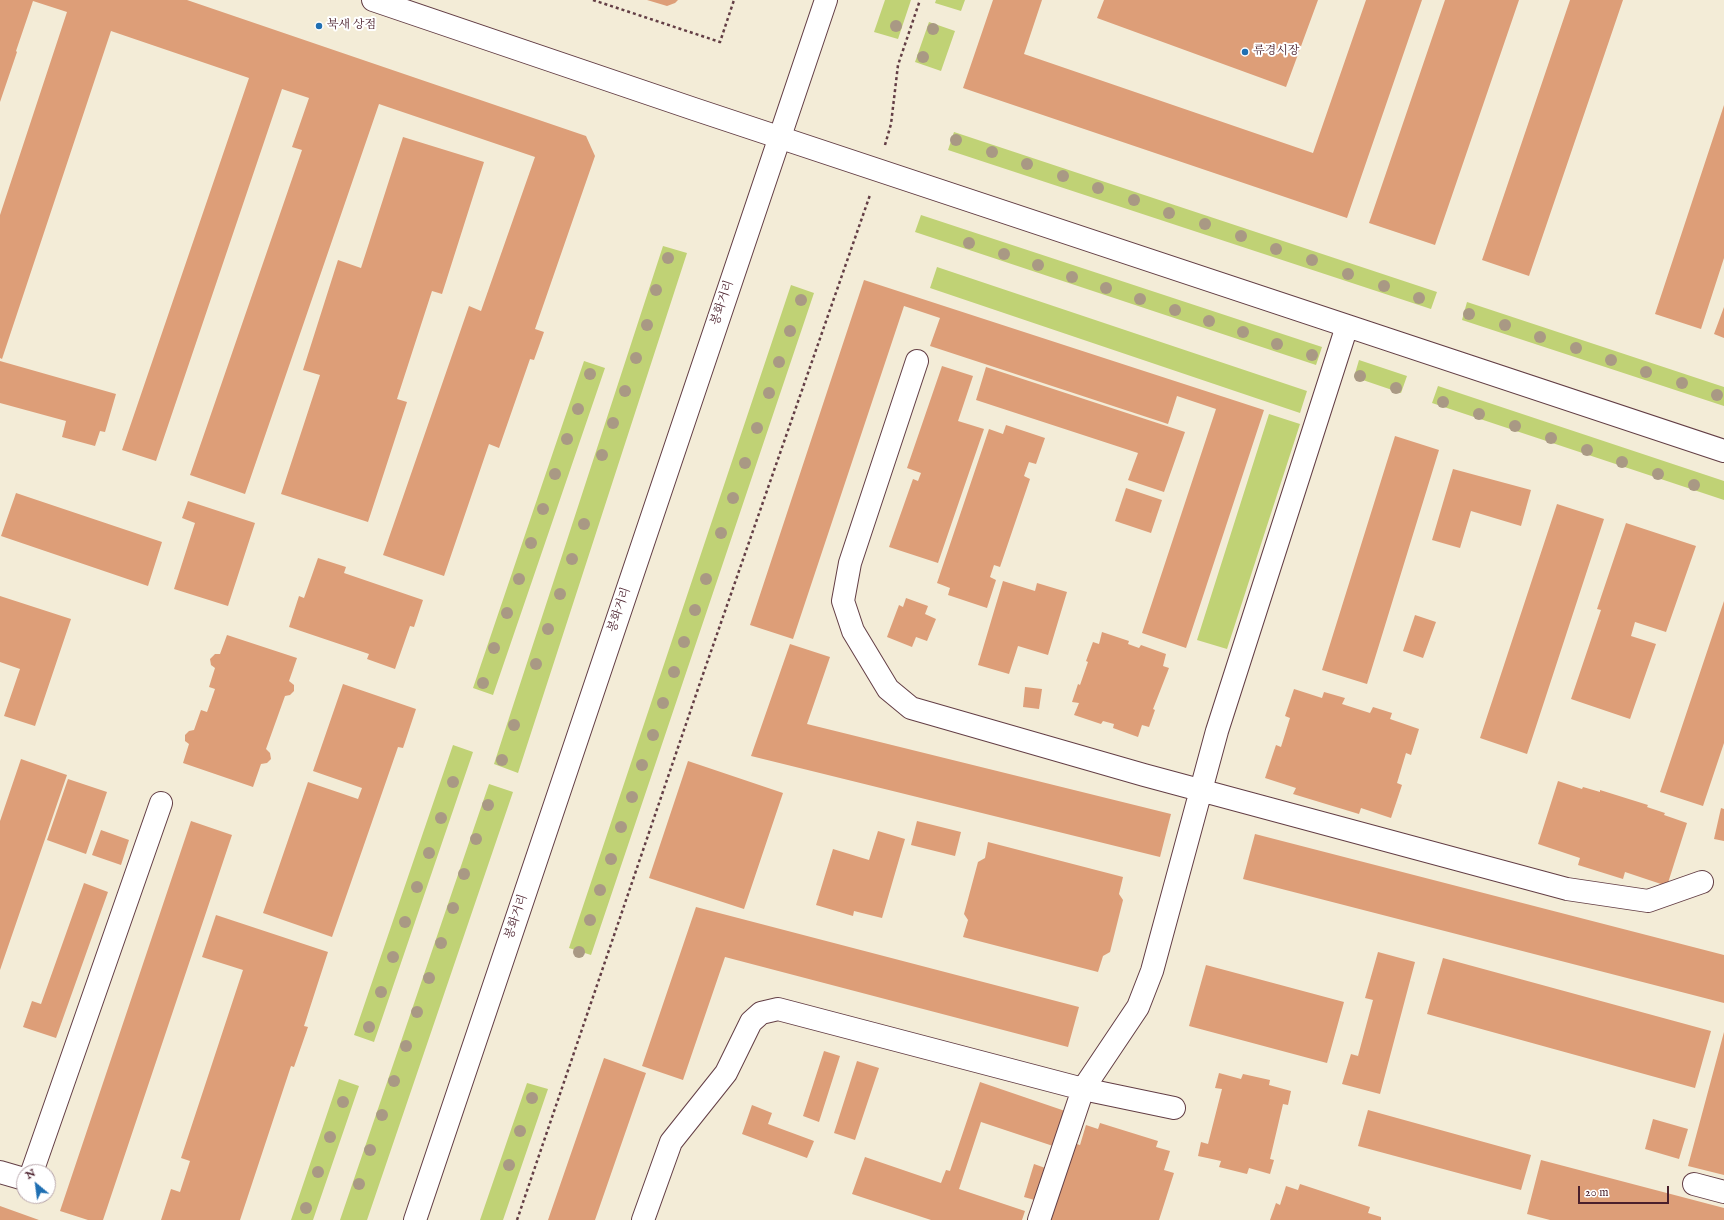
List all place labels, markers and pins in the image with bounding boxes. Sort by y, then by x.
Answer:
place label: 북새 상점 [327,19,376,33]
marker: 북새 상점 [314,21,324,31]
place label: 류경시장 [1253,45,1299,59]
marker: 류경시장 [1240,47,1250,57]

